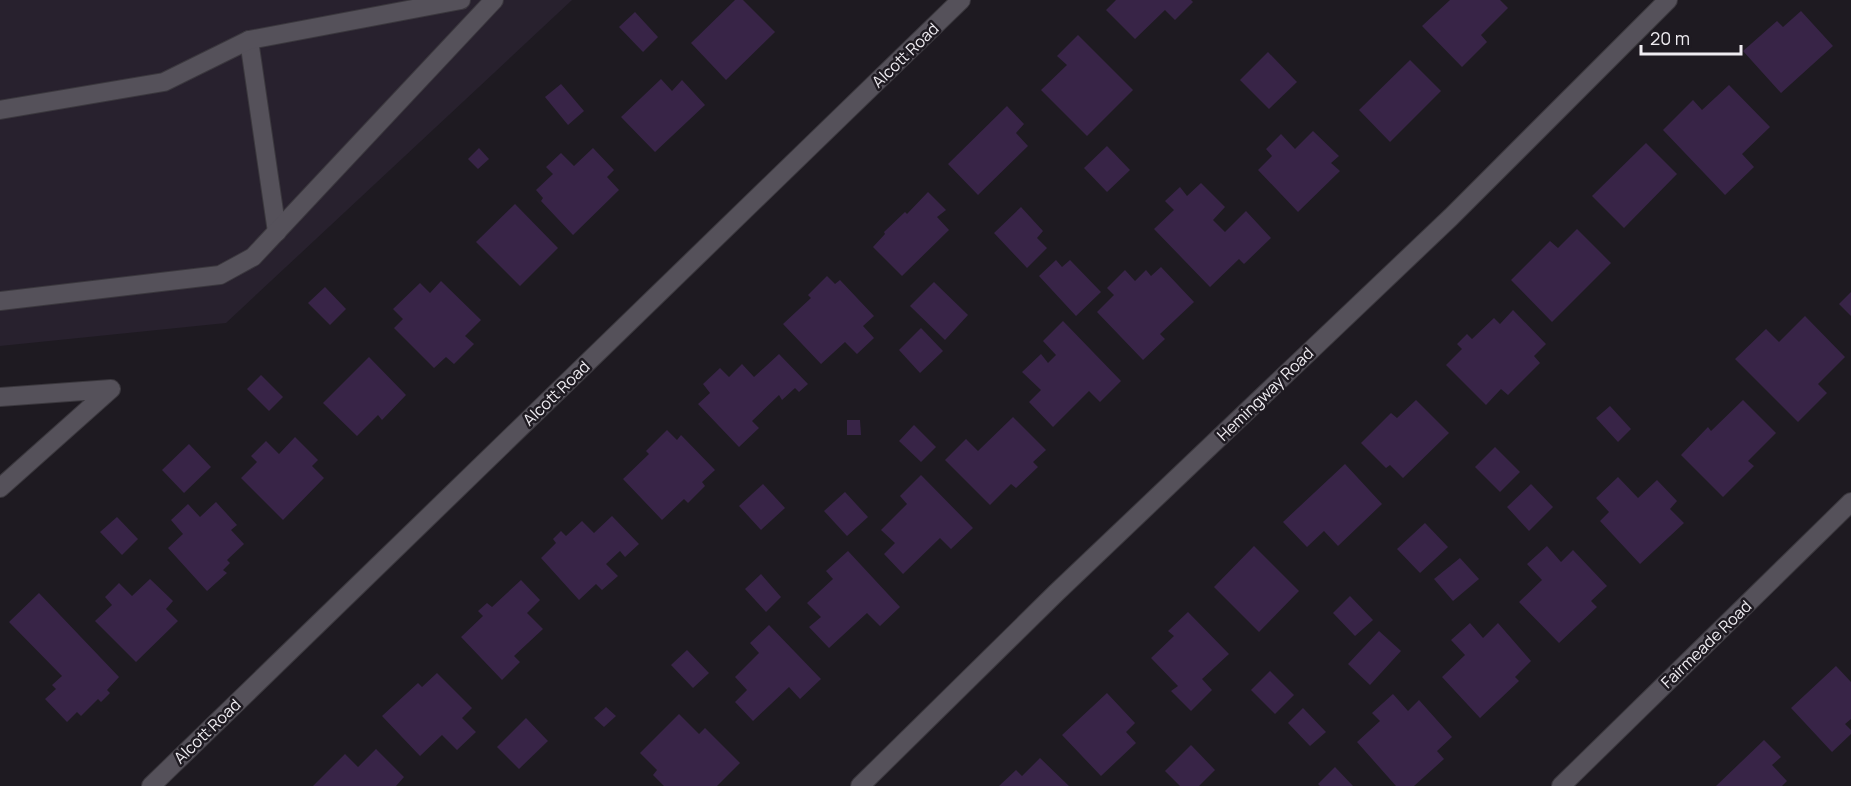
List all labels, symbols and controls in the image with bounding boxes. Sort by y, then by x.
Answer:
street label: Alcott Road [867,18,943,92]
scale bar [1641,18,1742,56]
text: 20 m [1650,26,1690,50]
street label: Hemingway Road [1212,342,1318,446]
street label: Alcott Road [518,356,594,430]
street label: Fairmeade Road [1656,595,1756,693]
street label: Alcott Road [169,694,245,768]

